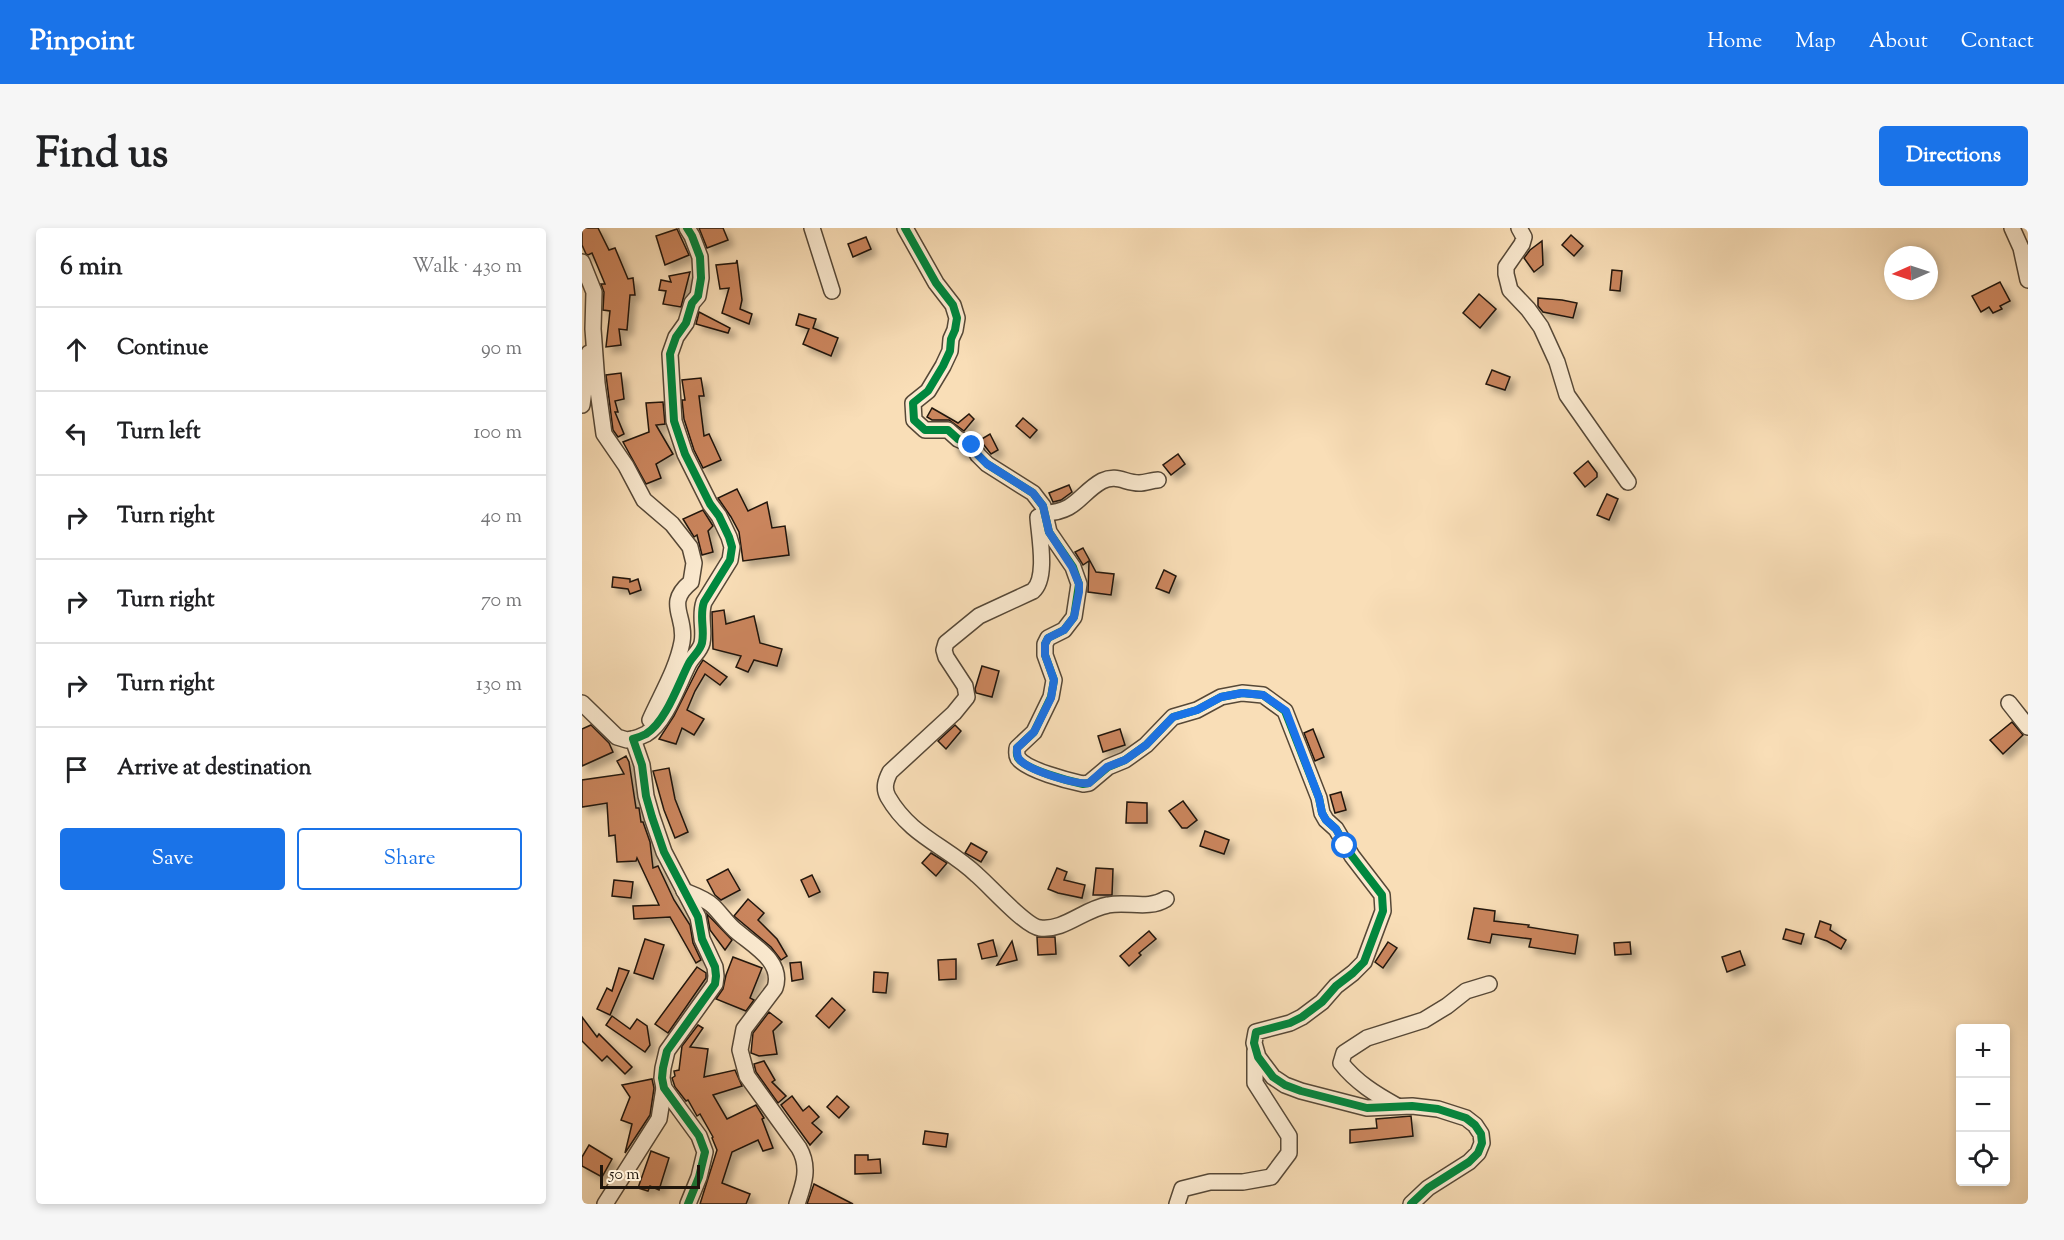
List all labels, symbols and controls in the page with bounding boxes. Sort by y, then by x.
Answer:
text: Pinpoint [30,22,134,62]
text: Home [1707,27,1762,57]
text: Map [1795,27,1836,57]
text: About [1869,27,1928,57]
text: Contact [1961,27,2034,57]
text: Find us [36,126,168,186]
button: Directions [1879,126,2028,186]
north arrow [1884,246,1938,300]
text: 6 min [60,249,123,286]
text: Walk · 430 m [412,253,522,282]
icon: ahead [60,333,93,366]
text: Continue [117,333,208,365]
text: 90 m [481,335,522,364]
icon: left [60,417,93,450]
text: Turn left [117,417,200,449]
text: 100 m [473,419,522,448]
route end [958,431,984,457]
icon: right [60,501,93,534]
text: Turn right [117,501,214,533]
text: 40 m [481,503,522,532]
icon: right [60,585,93,618]
text: Turn right [117,585,214,617]
text: 70 m [481,587,522,616]
icon: right [60,669,93,702]
text: Turn right [117,669,214,701]
text: 130 m [476,671,522,700]
icon: arrive [60,753,93,786]
text: Arrive at destination [117,753,312,785]
button: Save [60,828,285,890]
button: Share [297,828,522,890]
route start [1331,832,1357,858]
map controls [1956,1024,2010,1186]
button: + [1956,1024,2010,1078]
button: − [1956,1078,2010,1132]
button: locate [1956,1132,2010,1186]
scale bar [600,1162,700,1190]
text: 50 m [609,1164,640,1187]

